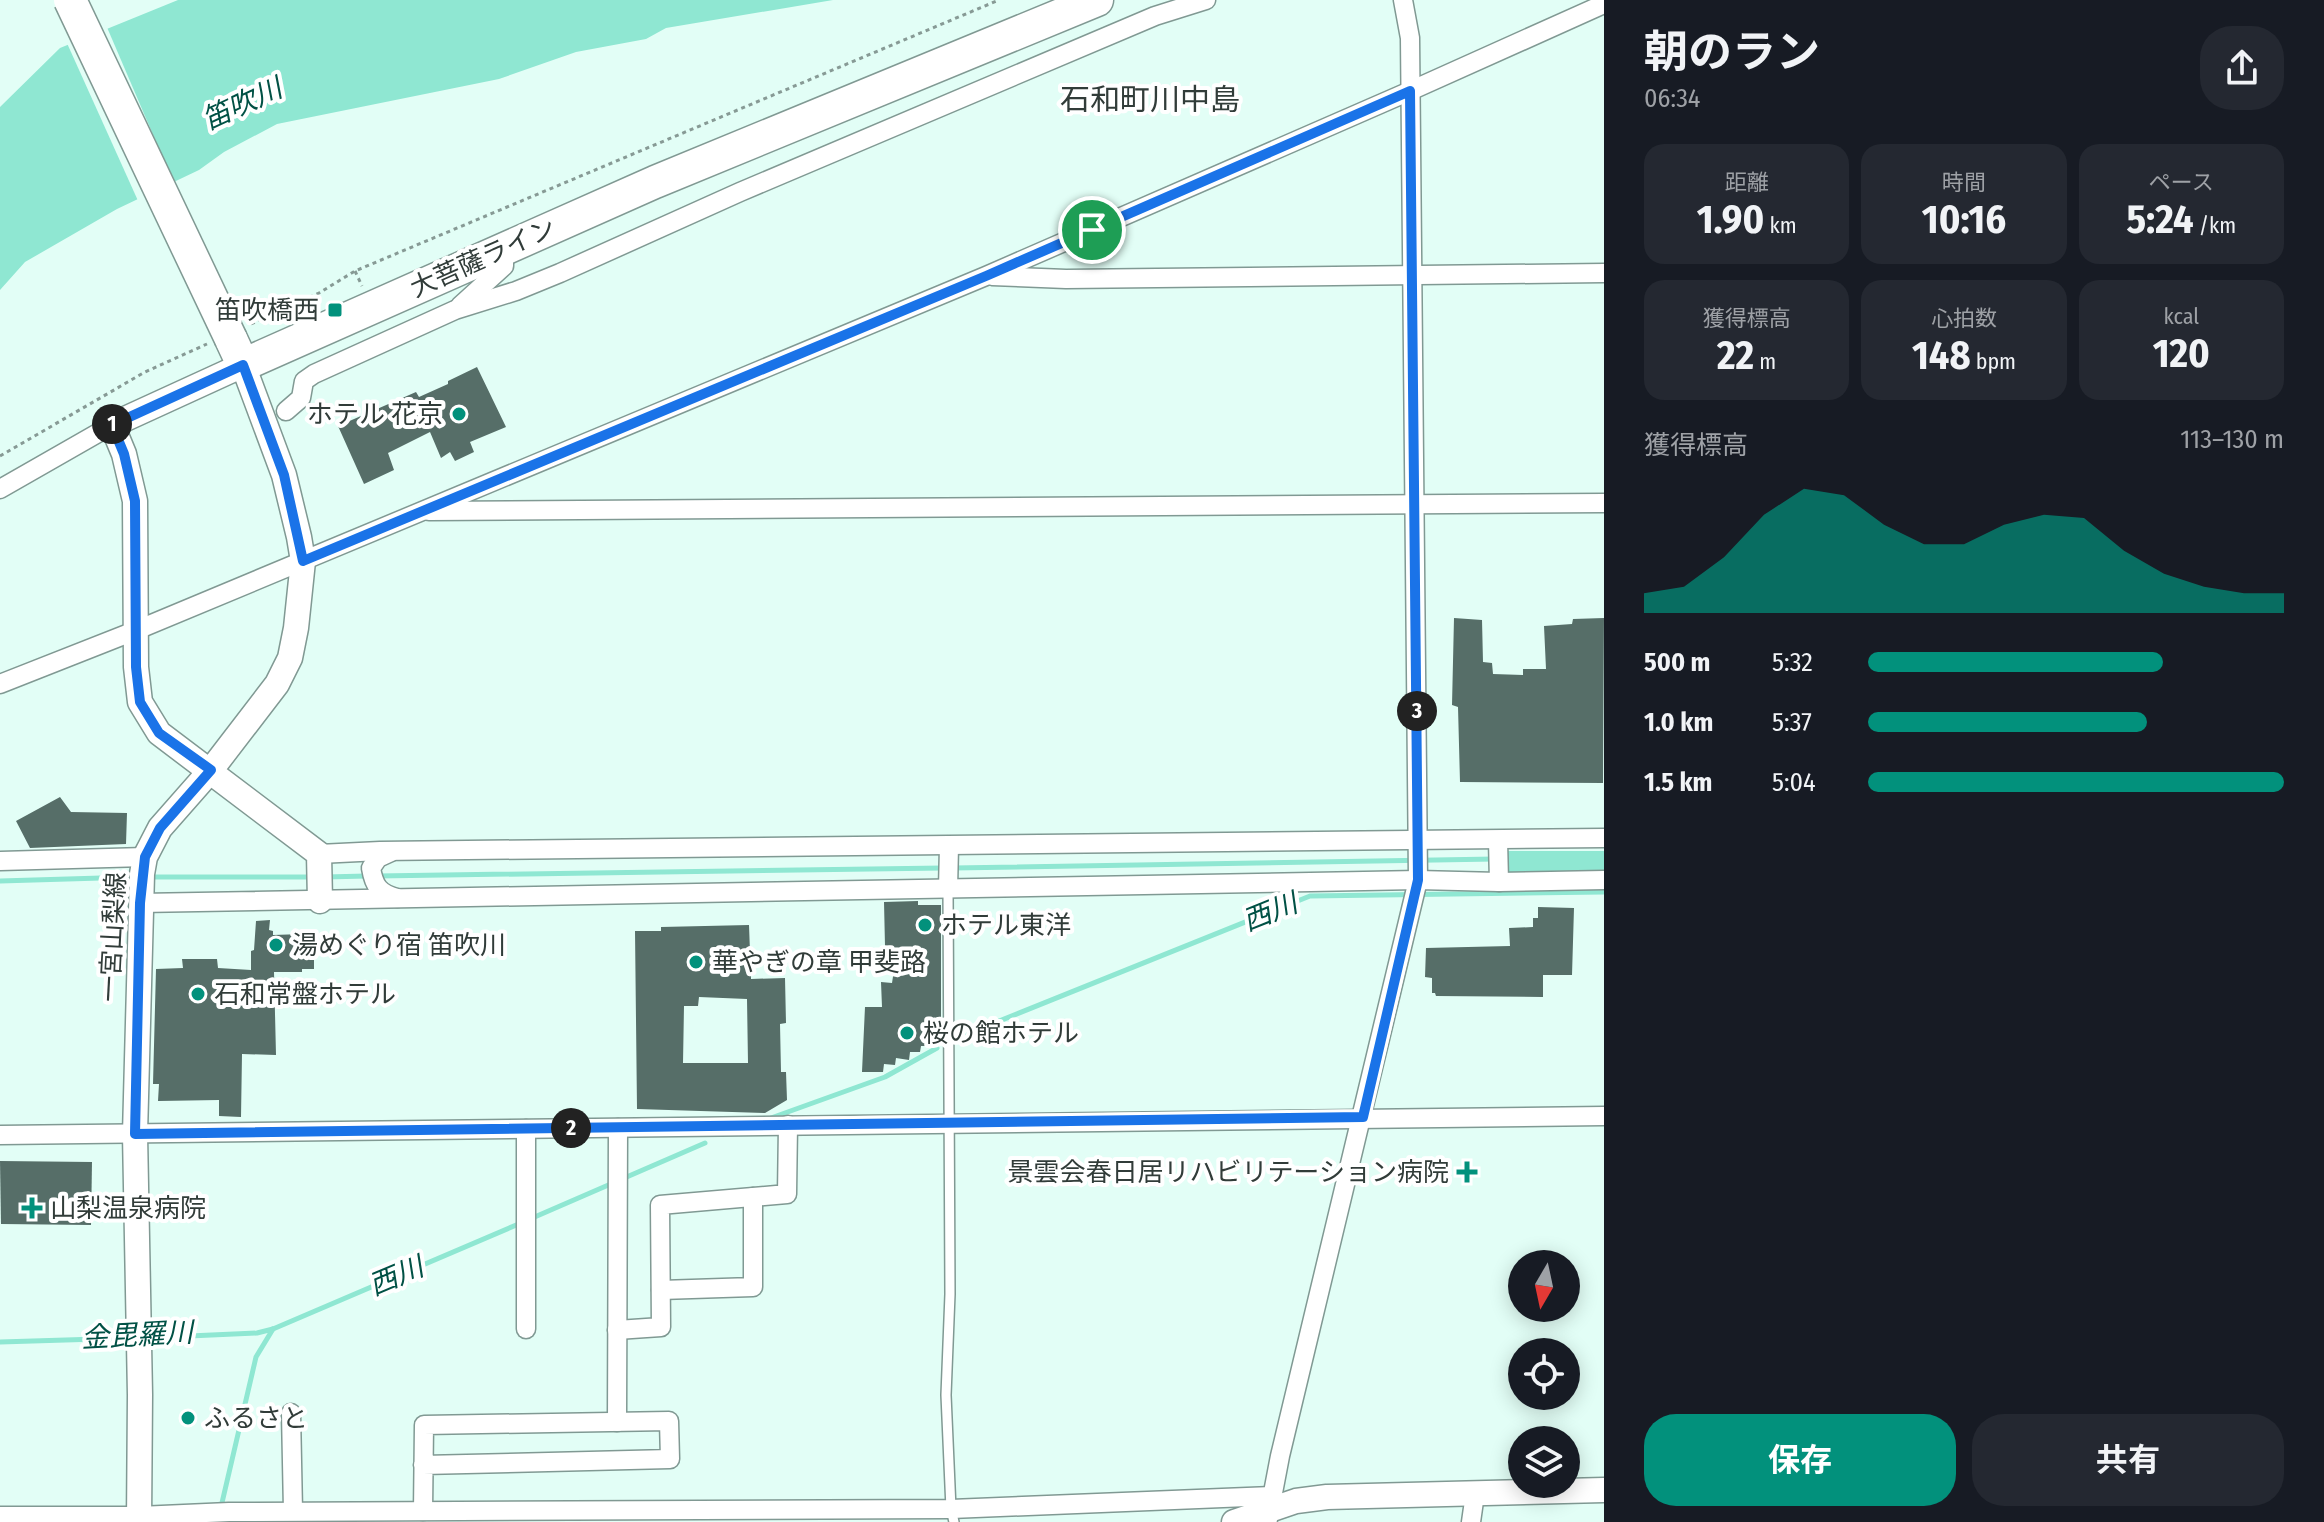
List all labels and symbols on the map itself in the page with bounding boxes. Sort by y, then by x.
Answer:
water label: 笛吹川 [197,70,290,137]
district label: 石和町川中島 [1060,82,1240,118]
pin [1058,196,1126,264]
street label: 大菩薩ライン [405,212,561,304]
place label: 笛吹橋西 [215,295,319,326]
marker: 笛吹橋西 [326,301,344,319]
place label: ホテル 花京 [307,399,443,430]
pin: 1 [92,404,132,444]
marker: ホテル 花京 [450,405,468,423]
pin: 3 [1397,691,1437,731]
street label: 一宮山梨線 [94,871,132,1003]
water label: 西川 [1238,885,1305,938]
place label: ホテル東洋 [941,910,1071,941]
marker: ホテル東洋 [916,916,934,934]
place label: 湯めぐり宿 笛吹川 [292,930,506,961]
marker: 湯めぐり宿 笛吹川 [267,936,285,954]
place label: 華やぎの章 甲斐路 [712,947,926,978]
marker: 華やぎの章 甲斐路 [687,953,705,971]
place label: 石和常盤ホテル [214,979,396,1010]
marker: 石和常盤ホテル [189,985,207,1003]
place label: 桜の館ホテル [923,1018,1079,1049]
marker: 桜の館ホテル [898,1024,916,1042]
pin: 2 [551,1108,591,1148]
place label: 景雲会春日居リハビリテーション病院 [1008,1157,1449,1188]
marker: 景雲会春日居リハビリテーション病院 [1456,1161,1478,1183]
place label: 山梨温泉病院 [50,1193,206,1224]
marker: 山梨温泉病院 [21,1197,43,1219]
water label: 西川 [364,1249,431,1302]
north arrow [1508,1250,1580,1322]
water label: 金毘羅川 [80,1315,197,1354]
place label: ふるさと [204,1403,308,1434]
marker: ふるさと [179,1409,197,1427]

